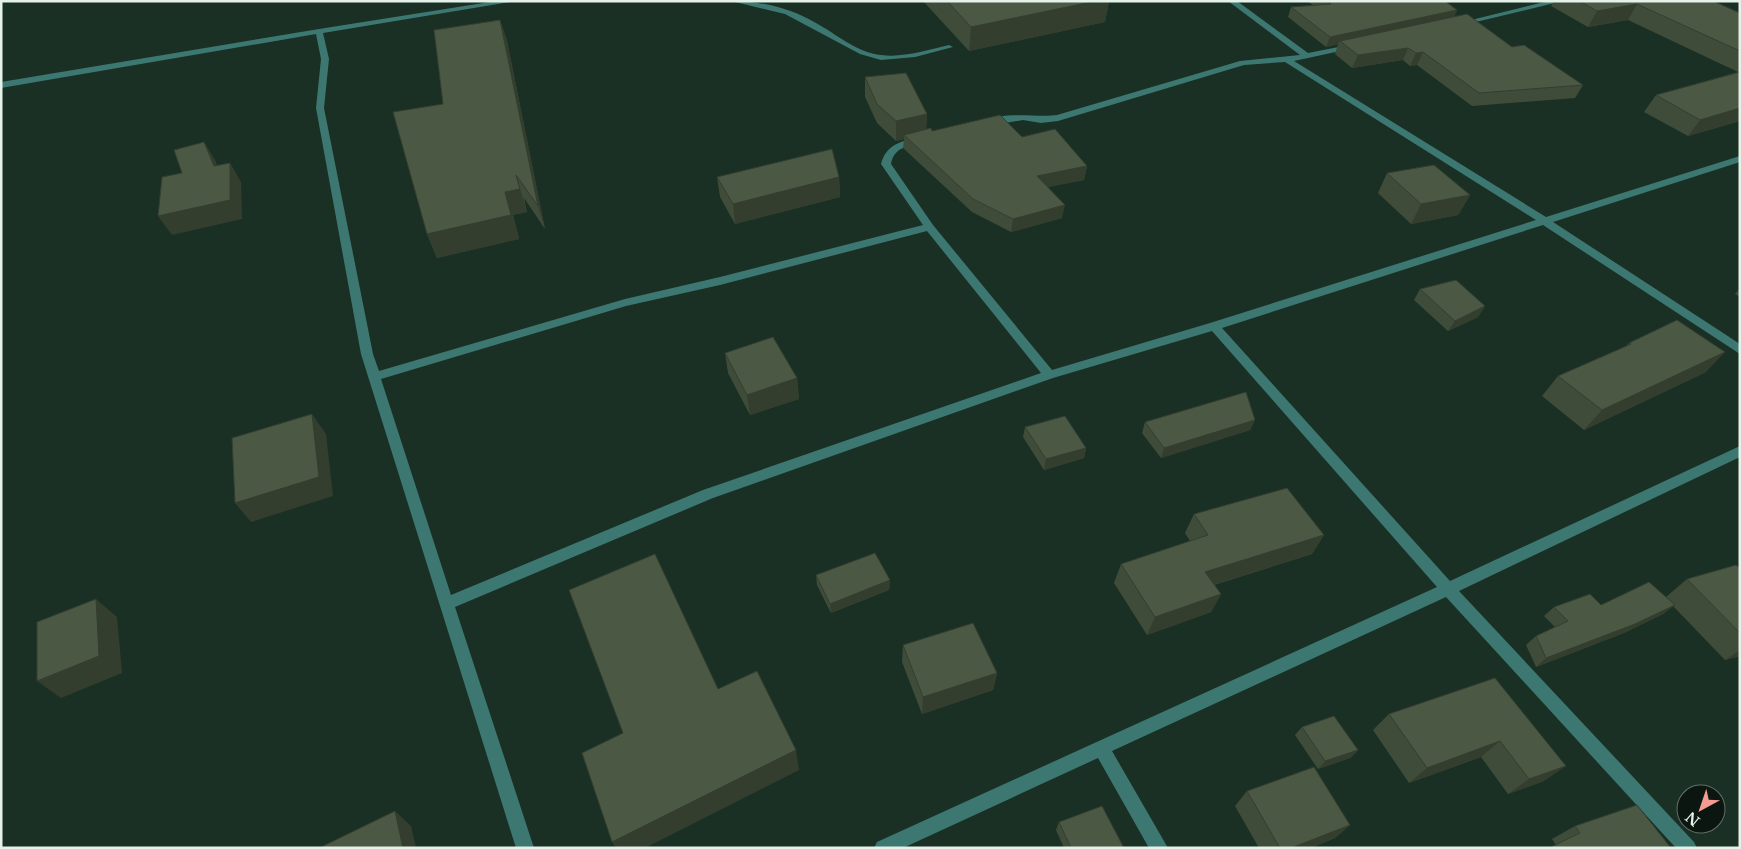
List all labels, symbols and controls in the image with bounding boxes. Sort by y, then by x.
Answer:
north arrow [1676,784,1726,834]
text: N [1682,808,1703,830]

